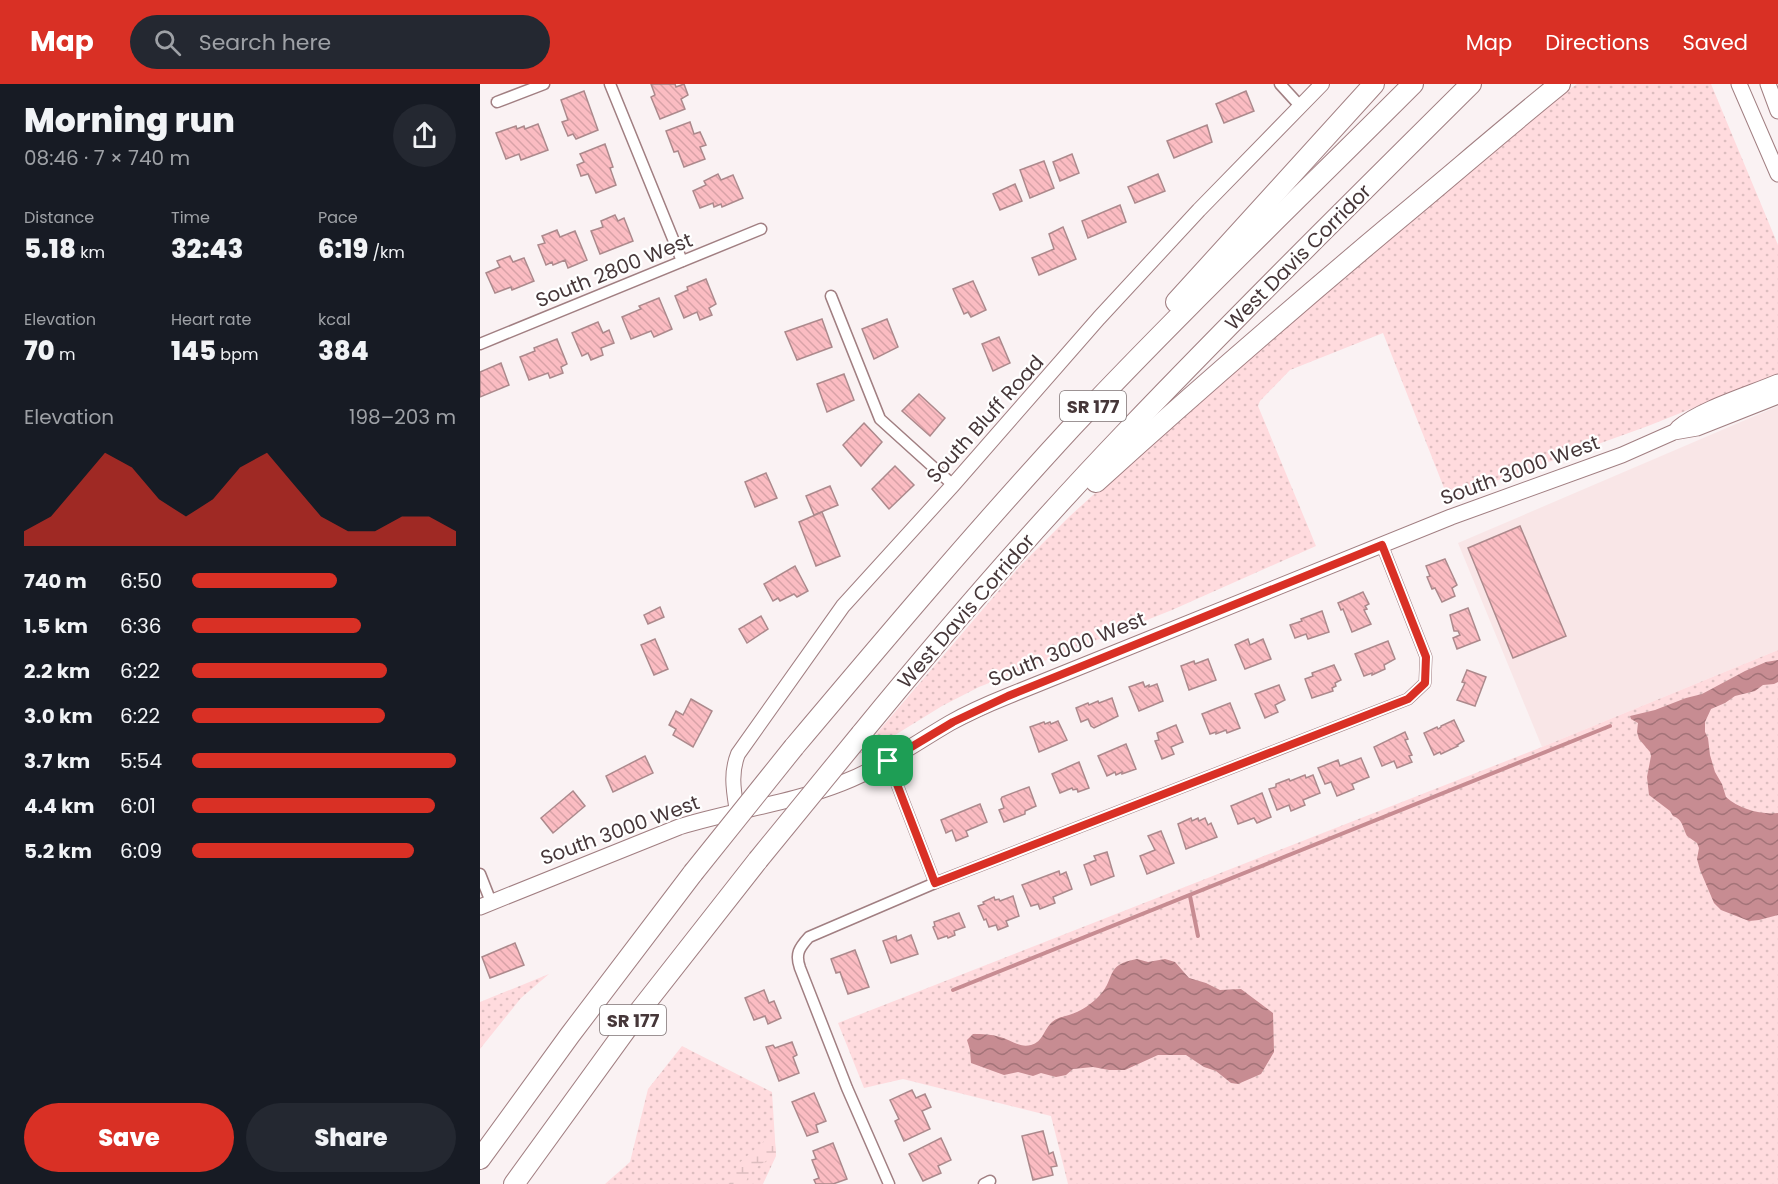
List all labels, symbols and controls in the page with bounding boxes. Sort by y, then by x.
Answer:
search box [130,15,550,69]
text: Map [30,22,94,61]
icon: search [151,26,184,59]
text: Search here [199,27,331,58]
text: Map [1466,28,1512,57]
text: Directions [1545,28,1649,57]
text: Saved [1682,28,1748,57]
text: Morning run [24,97,235,144]
button: share [393,104,456,167]
text: 08:46 · 7 × 740 m [24,144,190,172]
street label: West Davis Corridor [1219,178,1377,336]
text: Distance [24,206,94,229]
text: Time [171,206,210,229]
text: Pace [318,206,358,229]
street label: South 2800 West [531,226,697,314]
text: 5.18 [24,231,76,267]
text: 32:43 [171,231,243,267]
text: 6:19 [318,231,368,267]
text: km [76,241,105,264]
text: /km [368,241,405,264]
text: Elevation [24,308,96,331]
text: Heart rate [171,308,251,331]
text: kcal [318,308,351,331]
text: 70 [24,333,55,369]
text: 145 [171,333,216,369]
text: 384 [318,333,369,369]
text: m [55,343,75,366]
text: bpm [216,343,258,366]
street label: South Bluff Road [920,349,1050,489]
road number: SR 177 [1060,391,1126,421]
text: Elevation [24,403,114,431]
text: 198–203 m [349,403,456,431]
street label: South 3000 West [1437,428,1603,512]
street label: West Davis Corridor [891,528,1041,694]
text: 740 m [24,567,87,595]
text: 6:50 [120,567,162,595]
street label: South 3000 West [984,605,1150,693]
text: 1.5 km [24,612,88,640]
text: 6:36 [120,612,161,640]
text: 2.2 km [24,657,90,685]
text: 6:22 [120,657,160,685]
text: 3.0 km [24,702,93,730]
text: 6:22 [120,702,160,730]
pin [862,735,913,786]
icon: arrive [871,744,904,777]
text: 3.7 km [24,747,90,775]
text: 5:54 [120,747,162,775]
street label: South 3000 West [537,788,703,872]
text: 4.4 km [24,792,95,820]
text: 6:01 [120,792,156,820]
text: 5.2 km [24,837,92,865]
text: 6:09 [120,837,162,865]
road number: SR 177 [600,1005,666,1035]
button: Save [24,1103,234,1172]
button: Share [246,1103,456,1172]

